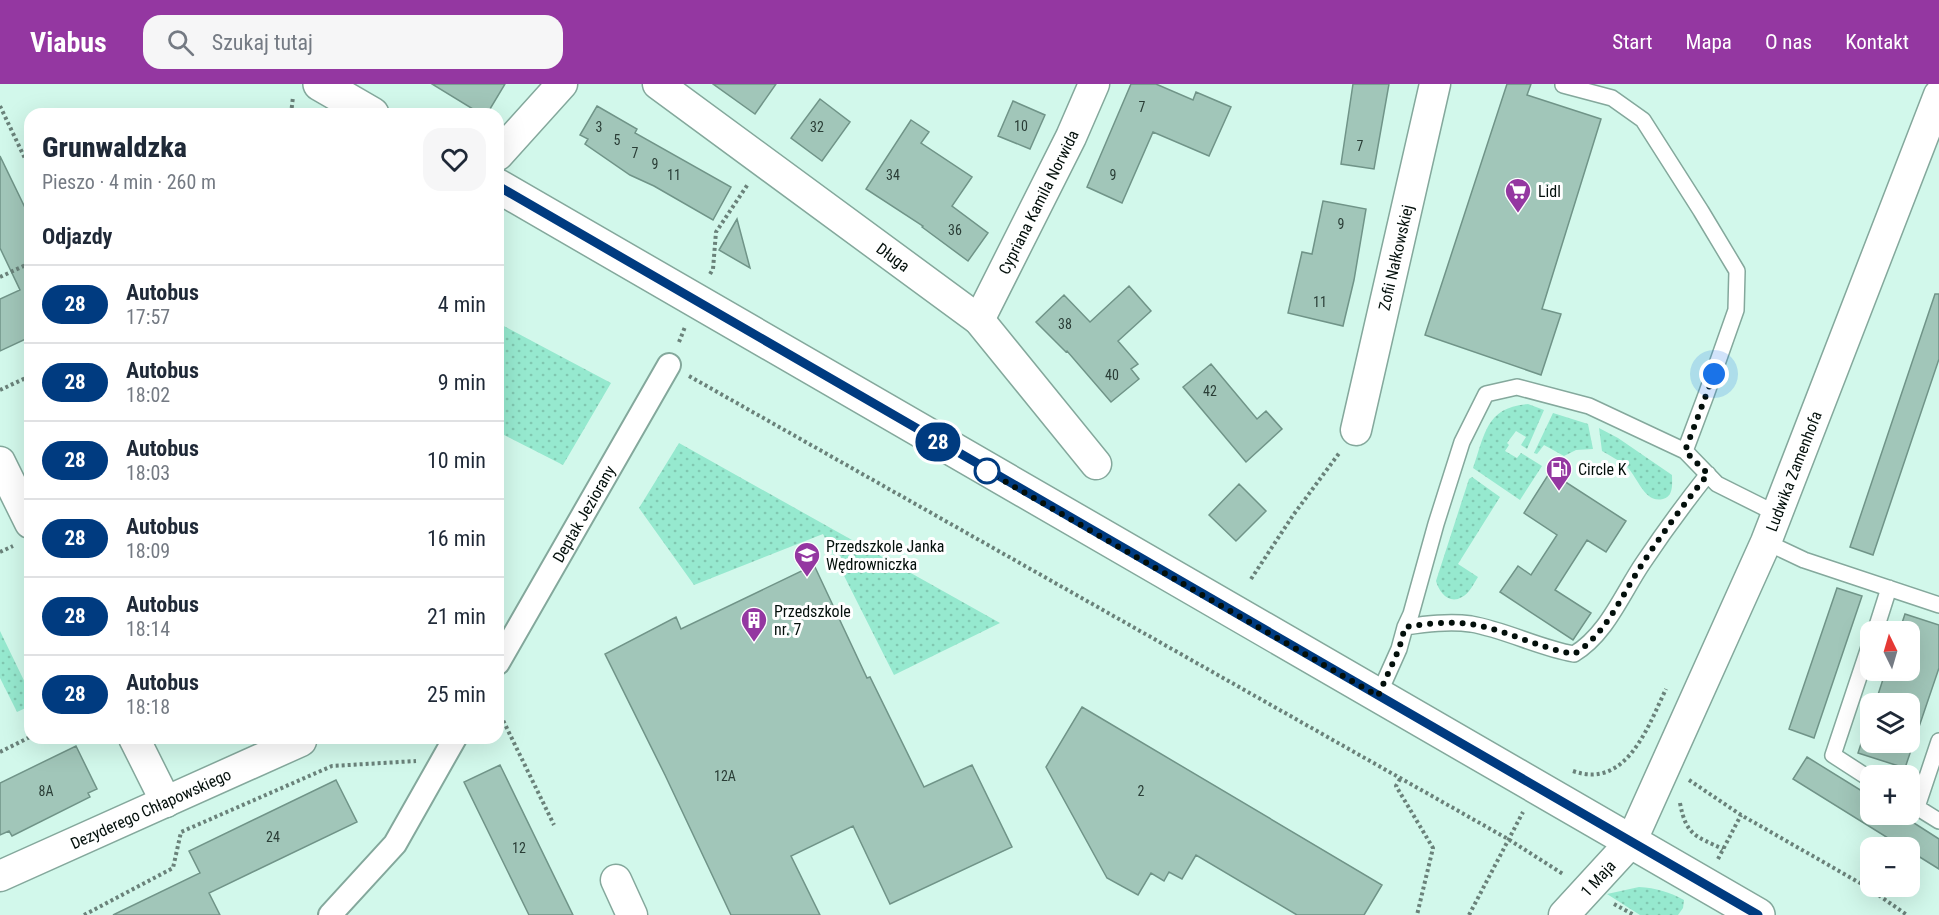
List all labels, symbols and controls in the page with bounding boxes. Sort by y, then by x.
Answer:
search box [143,15,563,69]
text: Viabus [30,26,107,59]
icon: search [164,26,197,59]
text: Szukaj tutaj [212,30,313,55]
text: Start [1612,30,1653,54]
text: Mapa [1686,30,1732,54]
text: O nas [1765,30,1812,54]
text: Kontakt [1845,30,1909,54]
house number: 7 [1139,99,1146,115]
house number: 10 [1014,118,1028,134]
house number: 3 [596,119,602,135]
house number: 32 [810,119,824,135]
street label: Cypriana Kamila Norwida [994,127,1082,277]
button: heart [423,128,486,191]
text: Grunwaldzka [42,131,187,164]
house number: 5 [614,132,621,148]
house number: 7 [1357,138,1364,154]
house number: 7 [632,145,639,161]
house number: 9 [652,156,658,172]
house number: 11 [667,167,681,183]
house number: 34 [886,167,900,183]
house number: 9 [1110,167,1116,183]
text: Pieszo · 4 min · 260 m [42,170,216,194]
supermarket icon: Lidl [1503,176,1533,214]
place label: Lidl [1538,182,1561,201]
street label: Zofii Nałkowskiej [1374,203,1417,312]
house number: 9 [1338,216,1344,232]
house number: 36 [948,222,962,238]
text: Odjazdy [42,224,112,249]
street label: Długa [873,239,914,275]
text: Autobus [126,280,199,305]
text: 28 [64,292,86,316]
text: 4 min [438,292,486,317]
house number: 11 [1313,294,1327,310]
text: 17:57 [126,305,170,329]
house number: 38 [1058,316,1072,332]
text: Autobus [126,358,199,383]
your location [1699,359,1729,389]
house number: 40 [1105,367,1119,383]
text: 28 [64,370,86,394]
text: 9 min [438,370,486,395]
text: 18:02 [126,383,170,407]
house number: 42 [1203,383,1217,399]
street label: Ludwika Zamenhofa [1762,408,1825,534]
line badge: 28 [911,422,965,462]
text: 28 [927,430,949,454]
text: Autobus [126,436,199,461]
text: 28 [64,448,86,472]
text: 10 min [427,448,486,473]
fuel station icon: Circle K [1544,454,1574,492]
unlabelled marker [974,458,1000,484]
place label: Circle K [1578,460,1627,479]
text: 18:03 [126,461,170,485]
street label: Deptak Jeziorany [548,462,619,566]
text: Autobus [126,514,199,539]
text: 28 [64,526,86,550]
text: 16 min [427,526,486,551]
place label: Przedszkole Janka Wędrowniczka [826,537,945,574]
text: 18:09 [126,539,170,563]
school or university icon: Przedszkole Janka Wędrowniczka [792,540,822,578]
text: Autobus [126,592,199,617]
place label: Przedszkole nr. 7 [774,602,851,639]
text: 28 [64,604,86,628]
text: 21 min [427,604,486,629]
building icon: Przedszkole nr. 7 [739,605,769,643]
text: 18:14 [126,617,170,641]
north arrow [1860,621,1920,681]
map controls [1860,621,1920,897]
text: Autobus [126,670,199,695]
text: 28 [64,682,86,706]
text: 25 min [427,682,486,707]
button: layers [1860,693,1920,753]
text: 18:18 [126,695,170,719]
street label: Dezyderego Chłapowskiego [67,764,234,853]
button: + [1860,765,1920,825]
house number: 12A [714,768,736,784]
house number: 8A [39,783,53,799]
house number: 2 [1138,783,1145,799]
house number: 24 [266,829,280,845]
button: − [1860,837,1920,897]
house number: 12 [512,840,526,856]
street label: 1 Maja [1576,856,1619,900]

